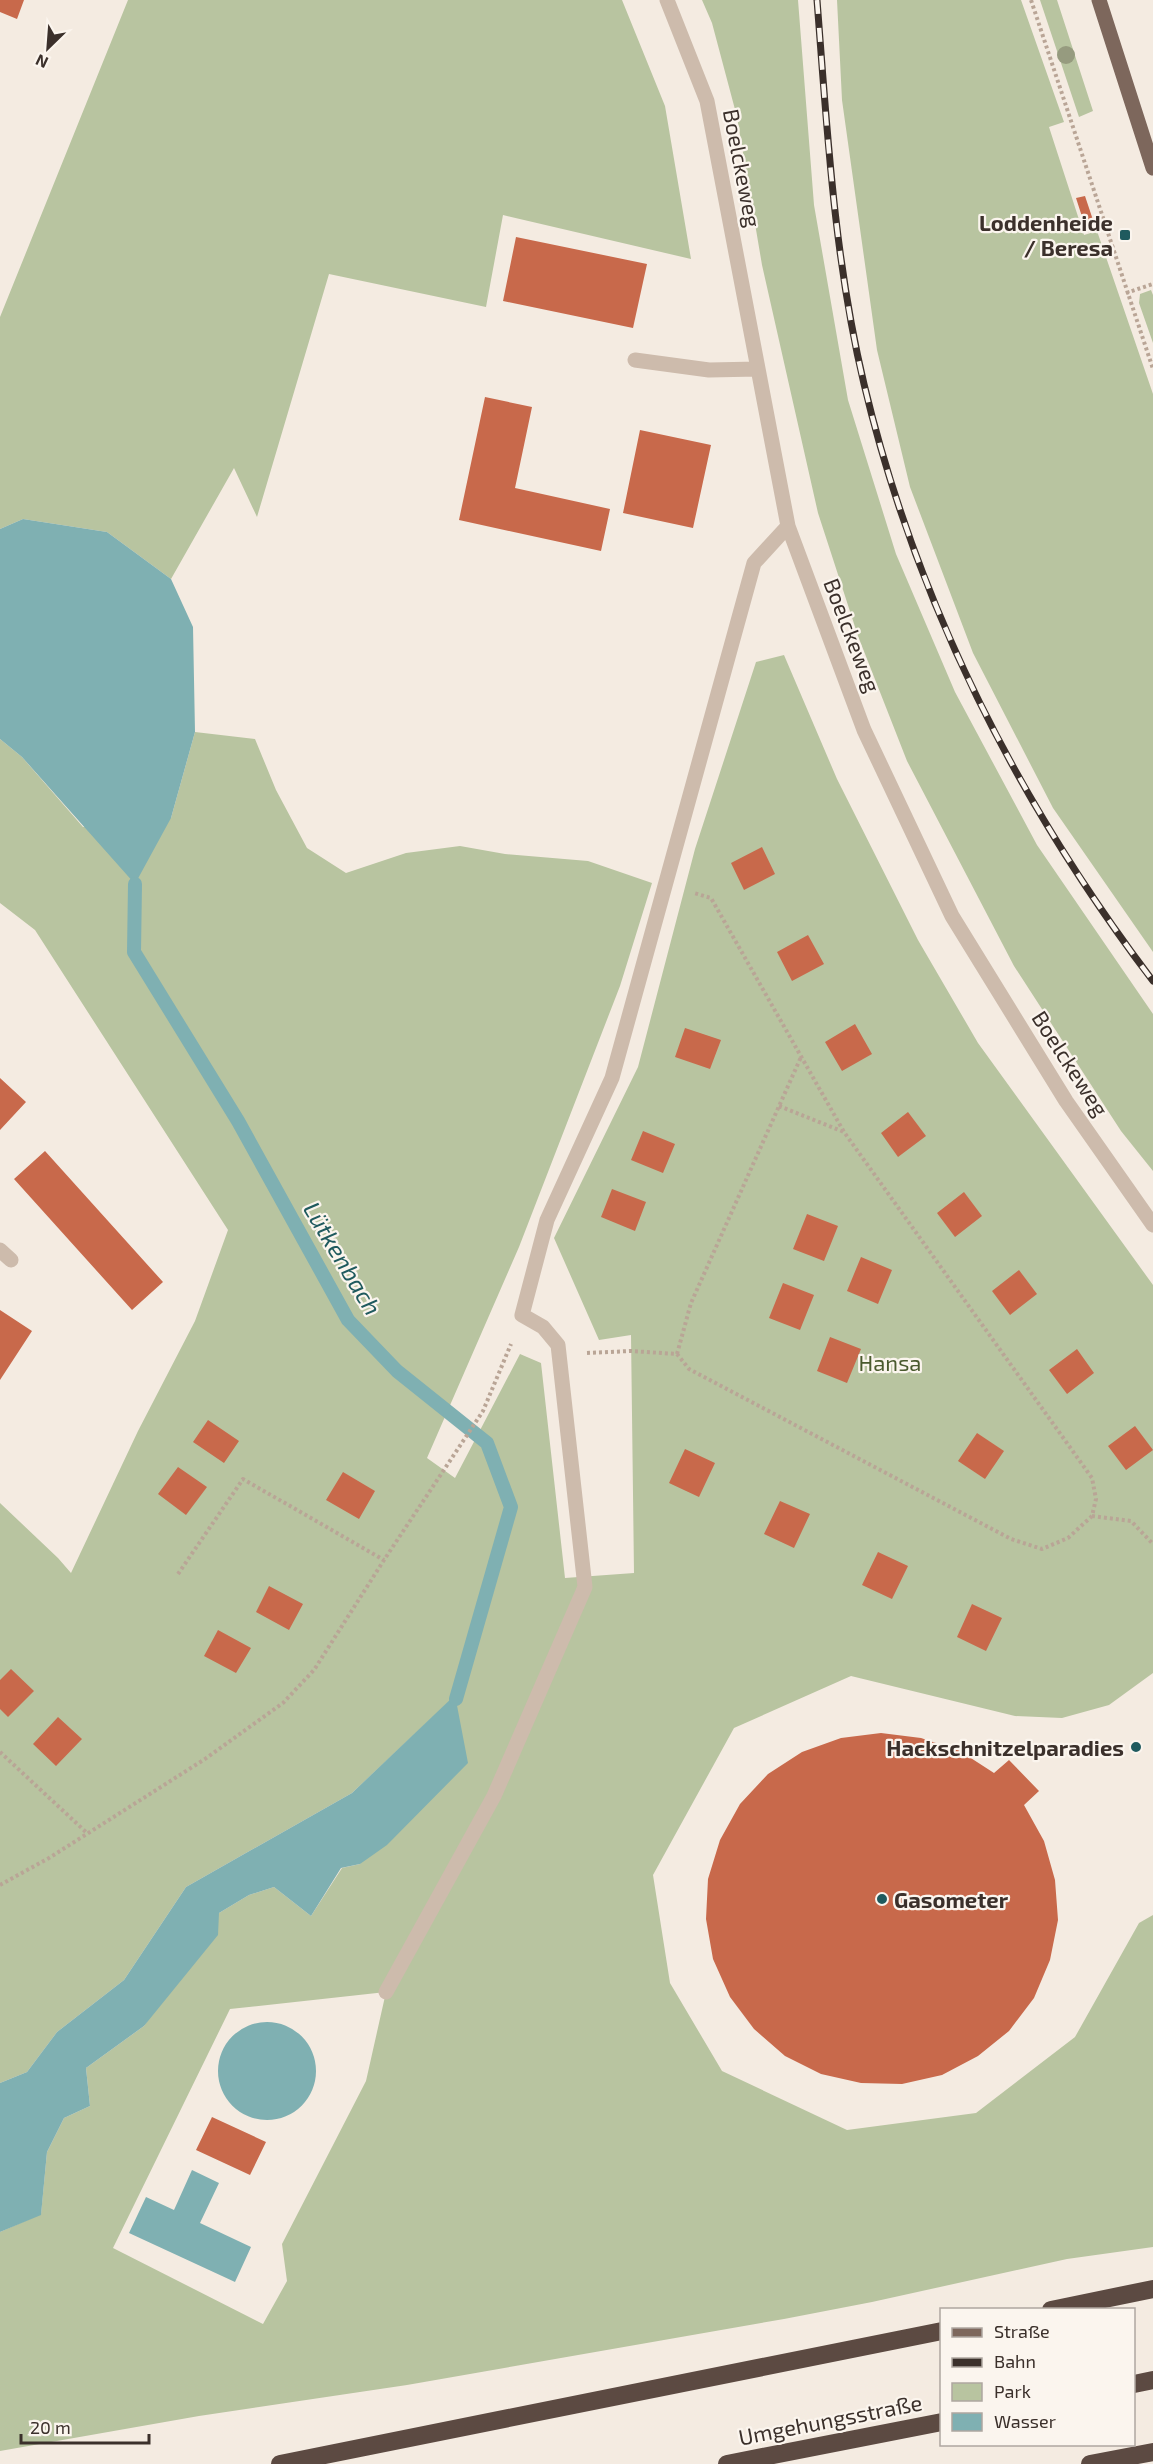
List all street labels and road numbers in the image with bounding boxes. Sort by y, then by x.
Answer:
street label: Boelckeweg [719,107,767,229]
street label: Boelckeweg [819,574,887,696]
street label: Boelckeweg [1027,1006,1115,1120]
street label: Umgehungsstraße [736,2388,924,2450]

